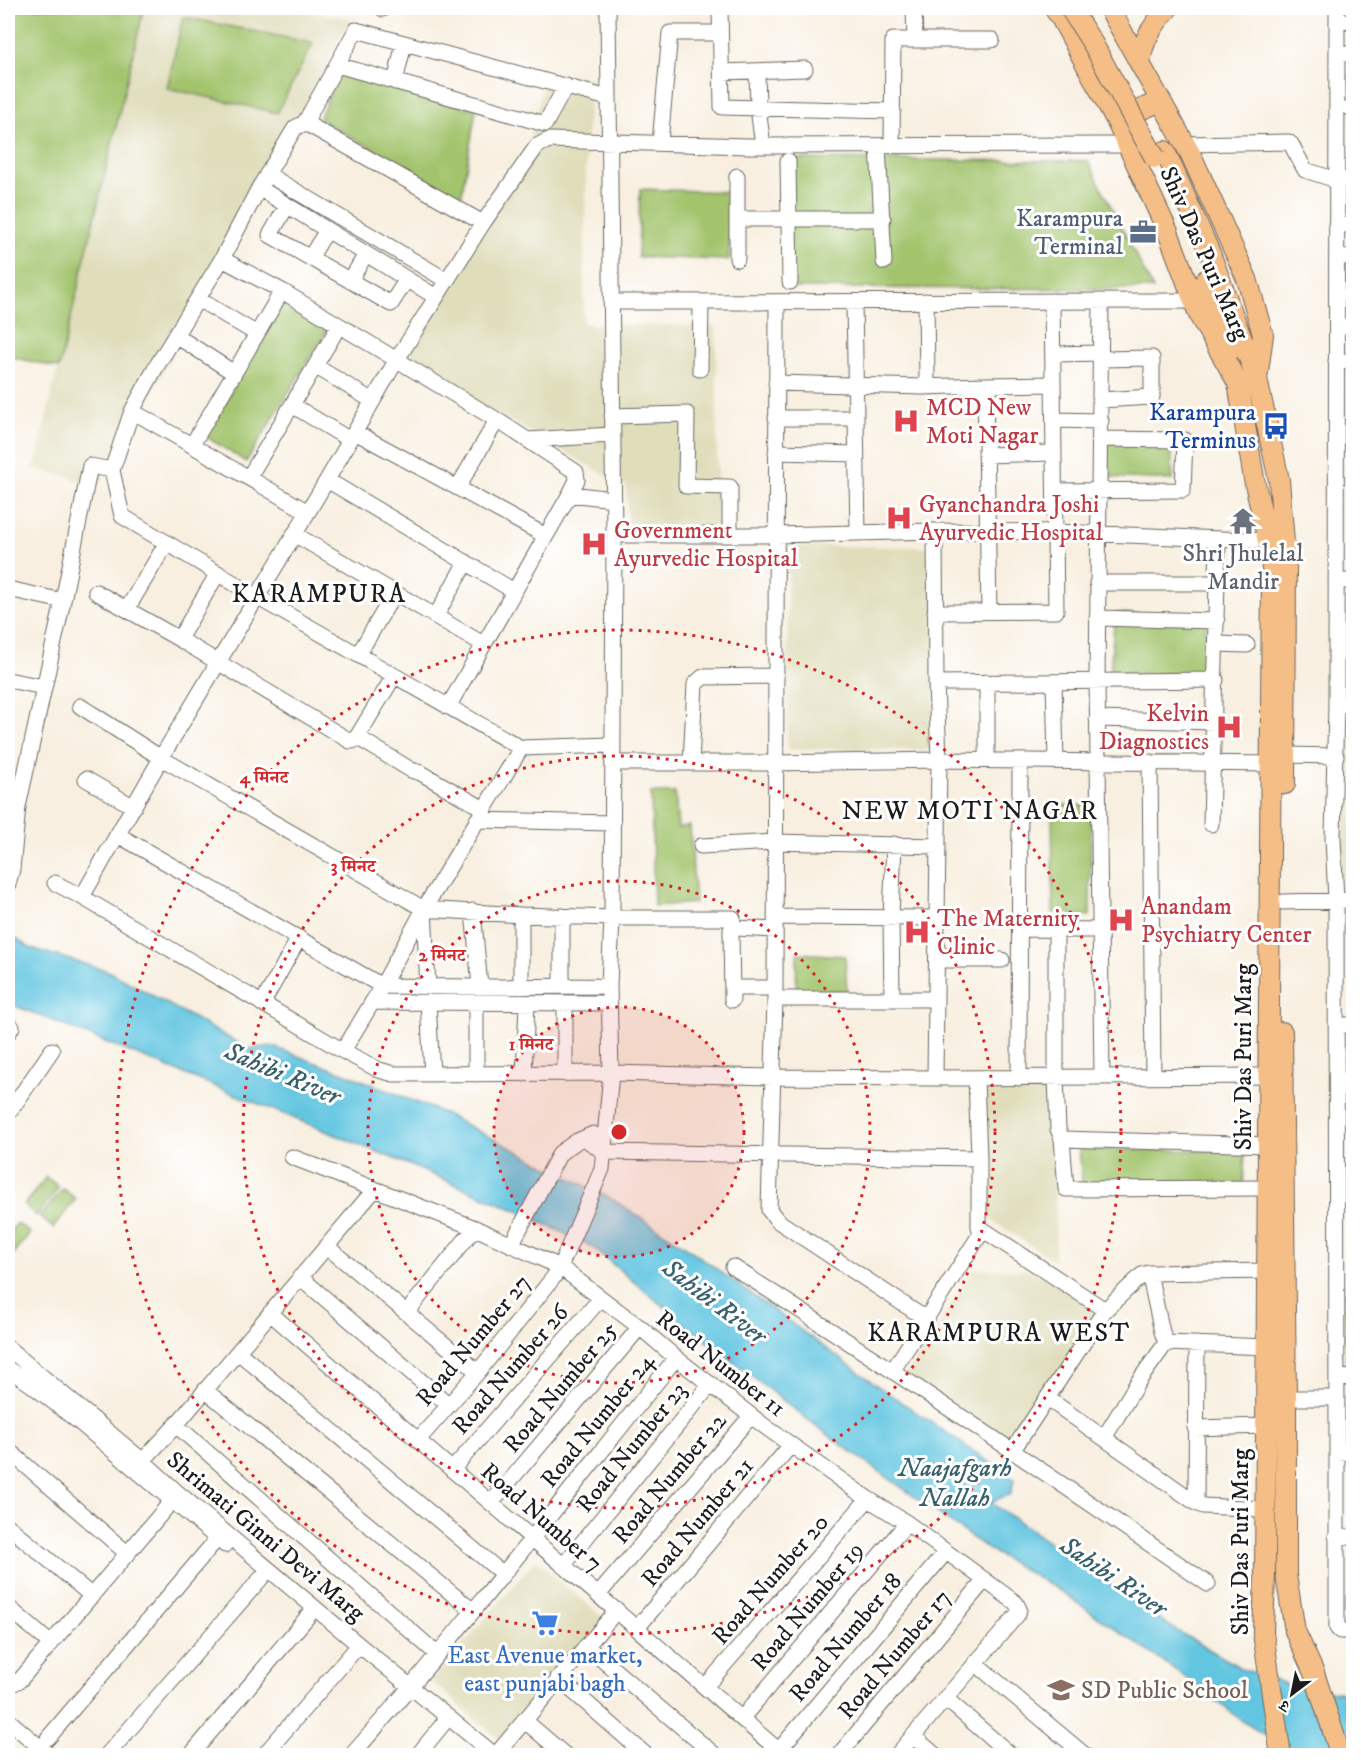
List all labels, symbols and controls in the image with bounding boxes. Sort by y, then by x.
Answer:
street label: Shiv Das Puri Marg [1152,162,1256,345]
place label: Karampura Terminal [1016,204,1124,262]
office icon: Karampura Terminal [1128,217,1158,247]
place label: MCD New Moti Nagar [926,393,1038,451]
place label: Karampura Terminus [1149,398,1257,456]
hospital icon: MCD New Moti Nagar [891,406,921,436]
bus stop icon: Karampura Terminus [1261,411,1291,441]
place label: Gyanchandra Joshi Ayurvedic Hospital [919,490,1104,548]
hospital icon: Gyanchandra Joshi Ayurvedic Hospital [884,503,914,533]
temple icon: Shri Jhulelal Mandir [1228,506,1258,536]
place label: Government Ayurvedic Hospital [614,516,799,574]
hospital icon: Government Ayurvedic Hospital [579,529,609,559]
place label: Shri Jhulelal Mandir [1183,539,1304,597]
district label: KARAMPURA [232,578,407,611]
place label: Kelvin Diagnostics [1099,699,1209,757]
hospital icon: Kelvin Diagnostics [1214,712,1244,742]
text: 4 मिनट [239,767,289,789]
district label: NEW MOTI NAGAR [841,795,1099,828]
text: 3 मिनट [331,856,377,878]
place label: Anandam Psychiatry Center [1141,892,1311,950]
place label: The Maternity Clinic [937,904,1080,962]
hospital icon: Anandam Psychiatry Center [1106,905,1136,935]
hospital icon: The Maternity Clinic [902,917,932,947]
text: 2 मिनट [419,945,467,967]
street label: Shiv Das Puri Marg [1229,963,1259,1150]
text: 1 मिनट [509,1034,555,1056]
water label: Sahibi River [219,1035,347,1114]
centre of rings [609,1122,629,1142]
water label: Sahibi River [654,1252,774,1353]
street label: Road Number 27 [410,1269,538,1413]
street label: Road Number 26 [446,1297,577,1441]
street label: Road Number 11 [650,1304,791,1424]
street label: Road Number 25 [497,1316,624,1459]
district label: KARAMPURA WEST [867,1317,1131,1350]
street label: Road Number 24 [534,1346,662,1494]
street label: Road Number 23 [570,1376,694,1519]
street label: Road Number 22 [606,1407,734,1550]
street label: Shrimati Ginni Devi Marg [160,1445,371,1629]
street label: Shiv Das Puri Marg [1226,1448,1256,1635]
street label: Road Number 21 [635,1452,760,1593]
water label: Naajafgarh Nallah [896,1452,1012,1515]
street label: Road Number 7 [474,1457,608,1579]
street label: Road Number 20 [706,1508,836,1651]
water label: Sahibi River [1052,1529,1175,1626]
street label: Road Number 19 [745,1536,871,1677]
street label: Road Number 18 [783,1567,909,1708]
street label: Road Number 17 [832,1584,958,1726]
supermarket icon: East Avenue market, east punjabi bagh [530,1608,560,1638]
place label: East Avenue market, east punjabi bagh [447,1641,643,1699]
north arrow [1262,1664,1322,1724]
school or university icon: SD Public School [1046,1675,1076,1705]
place label: SD Public School [1081,1676,1249,1706]
text: उ [1274,1694,1294,1717]

